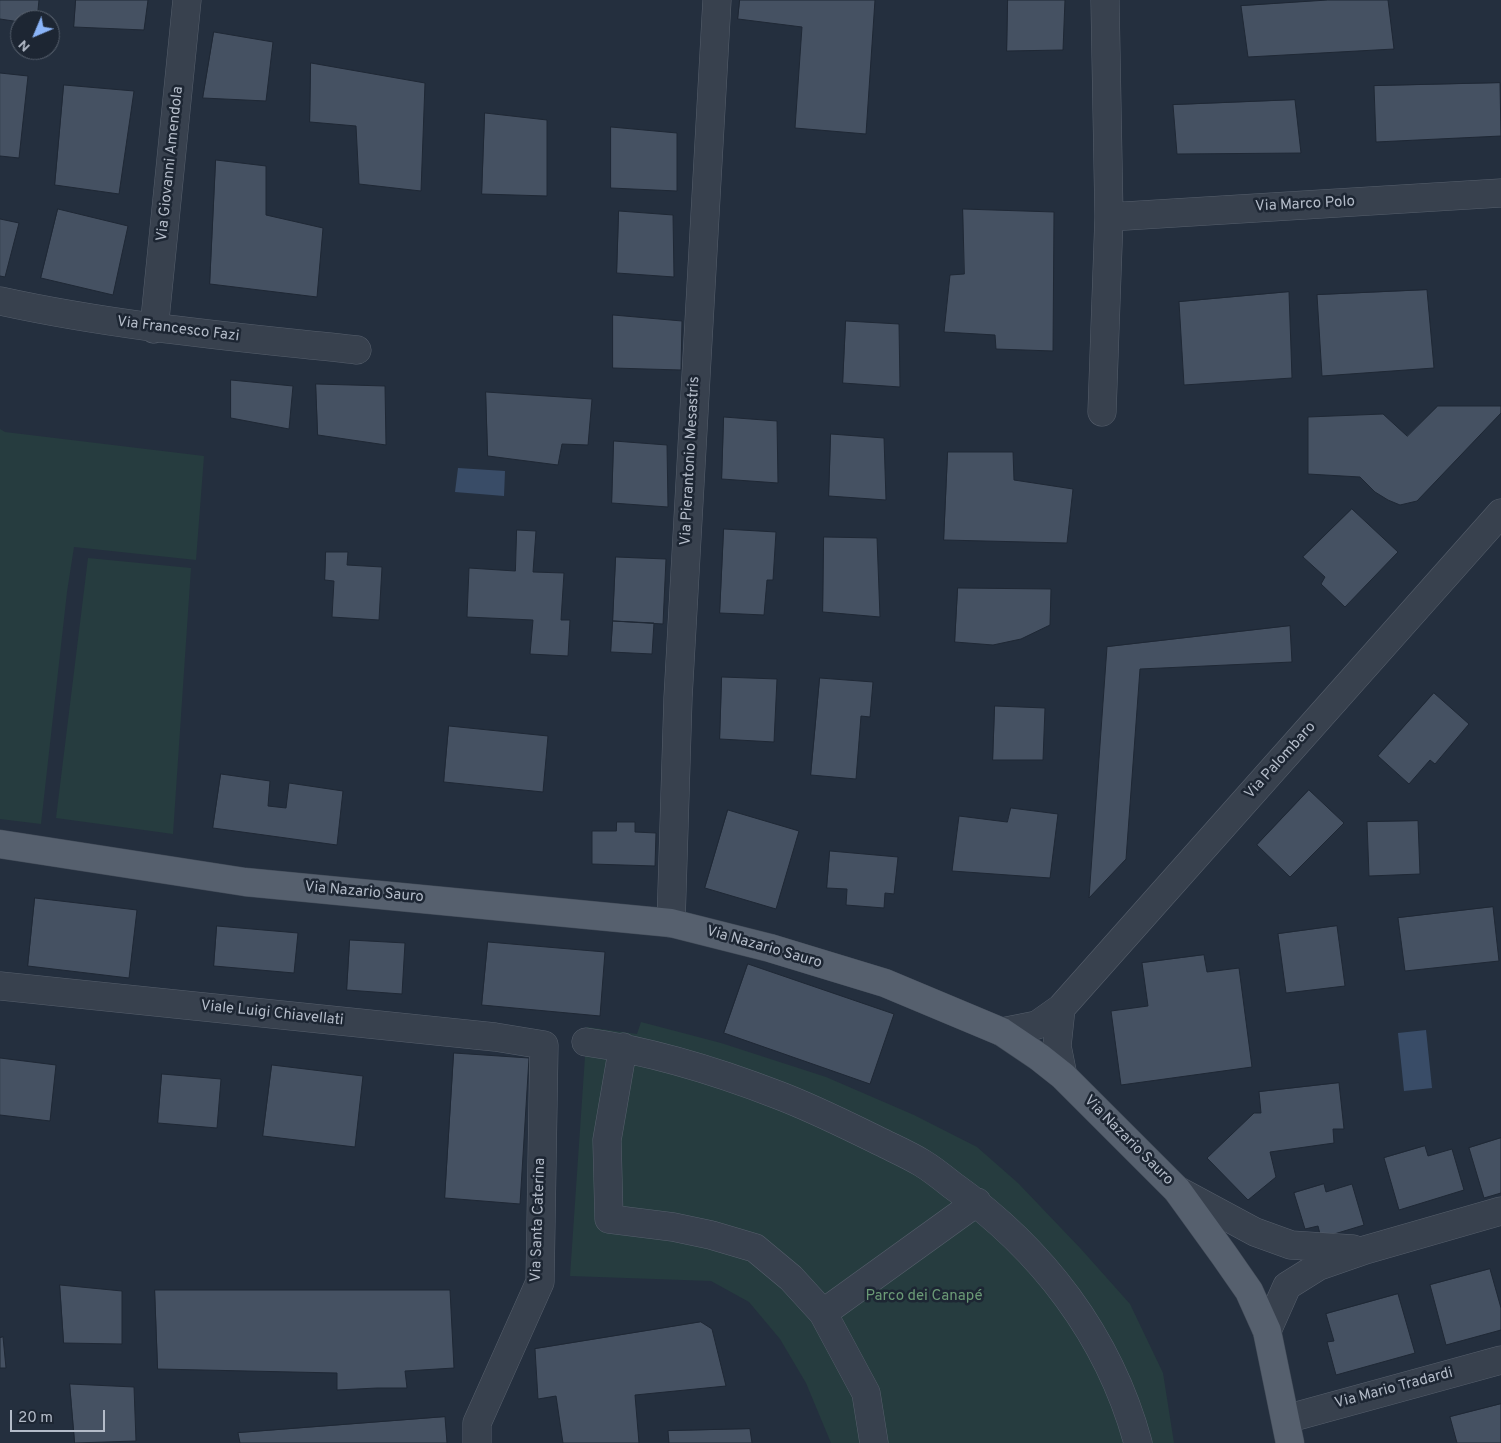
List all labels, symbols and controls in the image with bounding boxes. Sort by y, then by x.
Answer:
north arrow [10,10,60,60]
text: N [15,36,34,55]
street label: Via Giovanni Amendola [154,86,188,242]
street label: Via Marco Polo [1255,193,1355,217]
street label: Via Francesco Fazi [116,314,240,346]
street label: Via Pierantonio Mesastris [678,376,704,546]
street label: Via Palombaro [1242,719,1320,803]
street label: Via Nazario Sauro [304,879,424,907]
street label: Via Nazario Sauro [704,923,824,973]
street label: Viale Luigi Chiavellati [200,998,344,1030]
street label: Via Nazario Sauro [1079,1092,1177,1190]
street label: Via Santa Caterina [528,1158,550,1282]
park label: Parco dei Canapé [865,1288,983,1306]
street label: Via Mario Tradardi [1333,1365,1455,1413]
scale bar [12,1400,108,1432]
text: 20 m [18,1409,53,1428]

